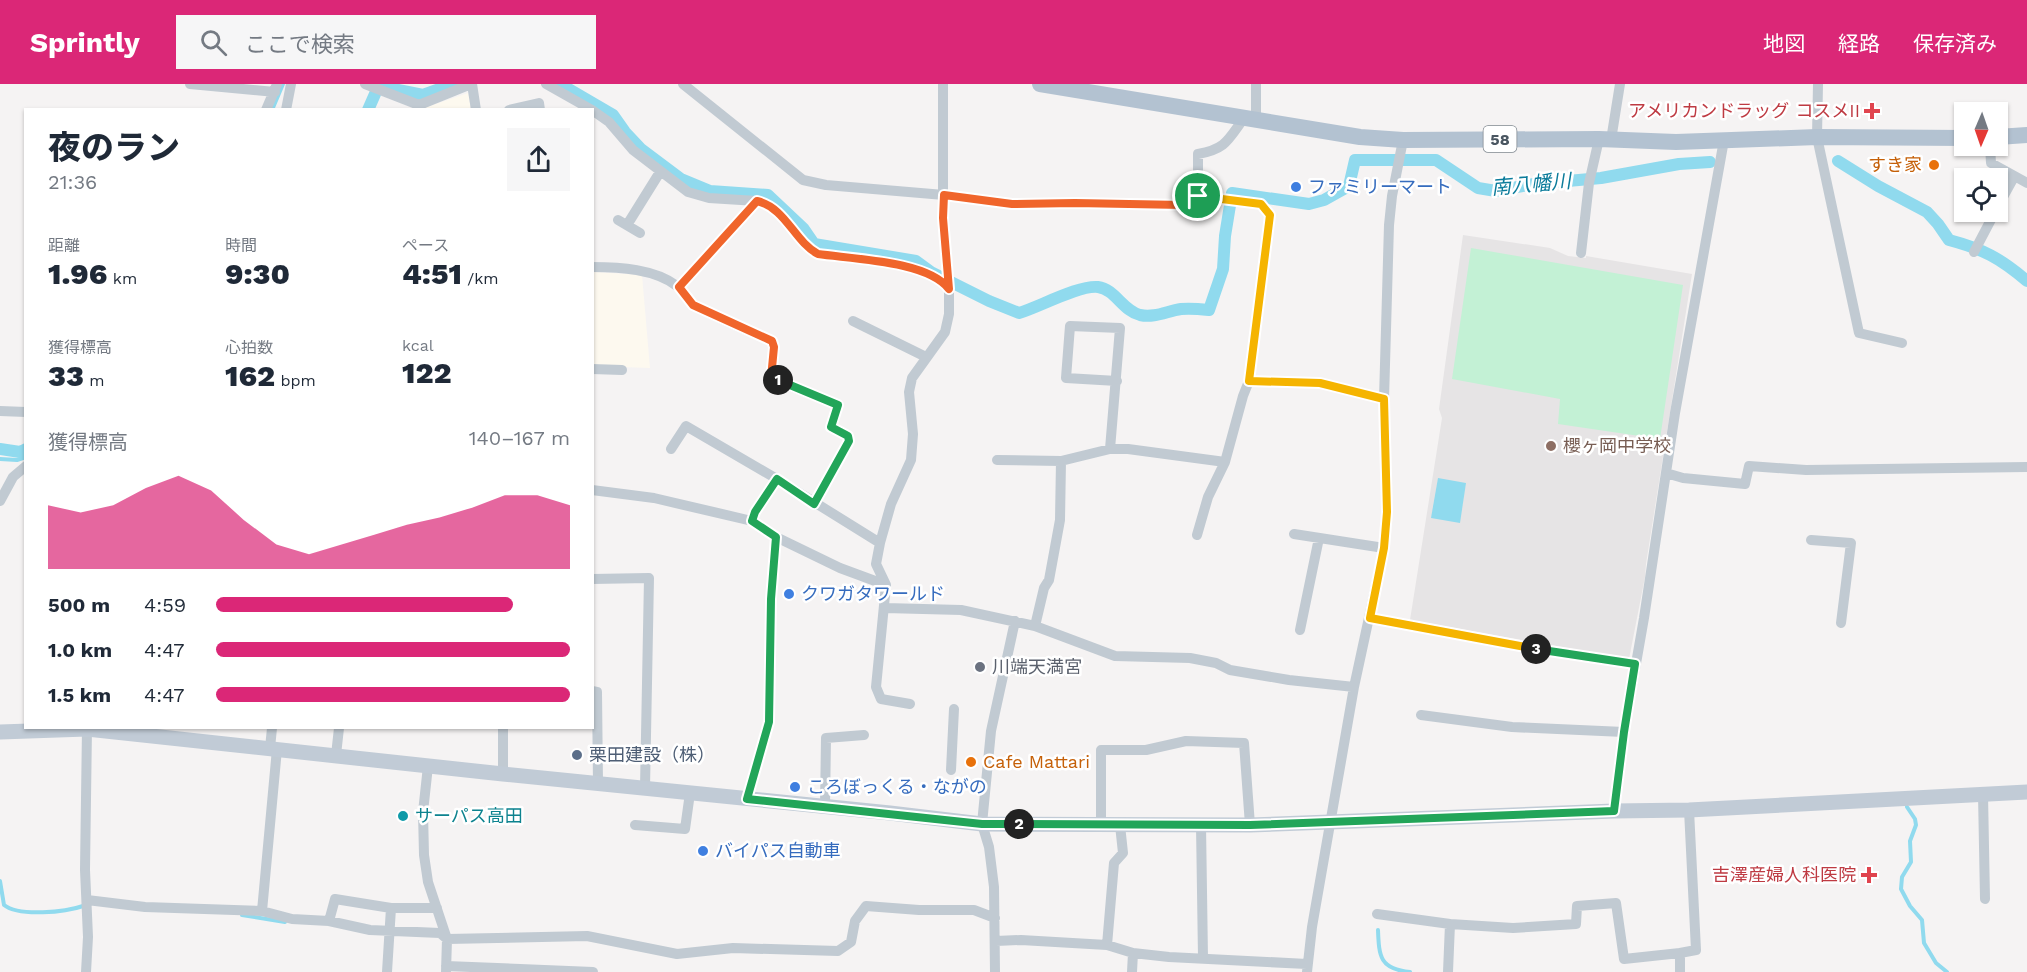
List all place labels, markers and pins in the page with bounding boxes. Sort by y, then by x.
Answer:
place label: アメリカンドラッグ コスメII [1628,100,1860,121]
marker: アメリカンドラッグ コスメII [1865,104,1879,118]
place label: すき家 [1868,154,1922,175]
marker: すき家 [1927,158,1941,172]
pin [1172,170,1223,221]
place label: ファミリーマート [1308,176,1452,197]
marker: ファミリーマート [1289,180,1303,194]
pin: 1 [763,365,793,395]
place label: 櫻ヶ岡中学校 [1563,435,1671,456]
marker: 櫻ヶ岡中学校 [1544,439,1558,453]
place label: クワガタワールド [801,583,945,604]
marker: クワガタワールド [782,587,796,601]
pin: 3 [1521,634,1551,664]
place label: 川端天満宮 [992,656,1082,677]
marker: 川端天満宮 [973,660,987,674]
place label: 栗田建設（株） [589,744,715,765]
marker: 栗田建設（株） [570,748,584,762]
place label: Cafe Mattari [983,751,1090,772]
marker: Cafe Mattari [964,755,978,769]
place label: ころぼっくる・ながの [807,776,987,797]
marker: ころぼっくる・ながの [788,780,802,794]
place label: サーパス高田 [415,805,523,826]
marker: サーパス高田 [396,809,410,823]
pin: 2 [1004,809,1034,839]
place label: バイパス自動車 [715,840,841,861]
marker: バイパス自動車 [696,844,710,858]
place label: 吉澤産婦人科医院 [1712,864,1856,885]
marker: 吉澤産婦人科医院 [1860,866,1878,884]

